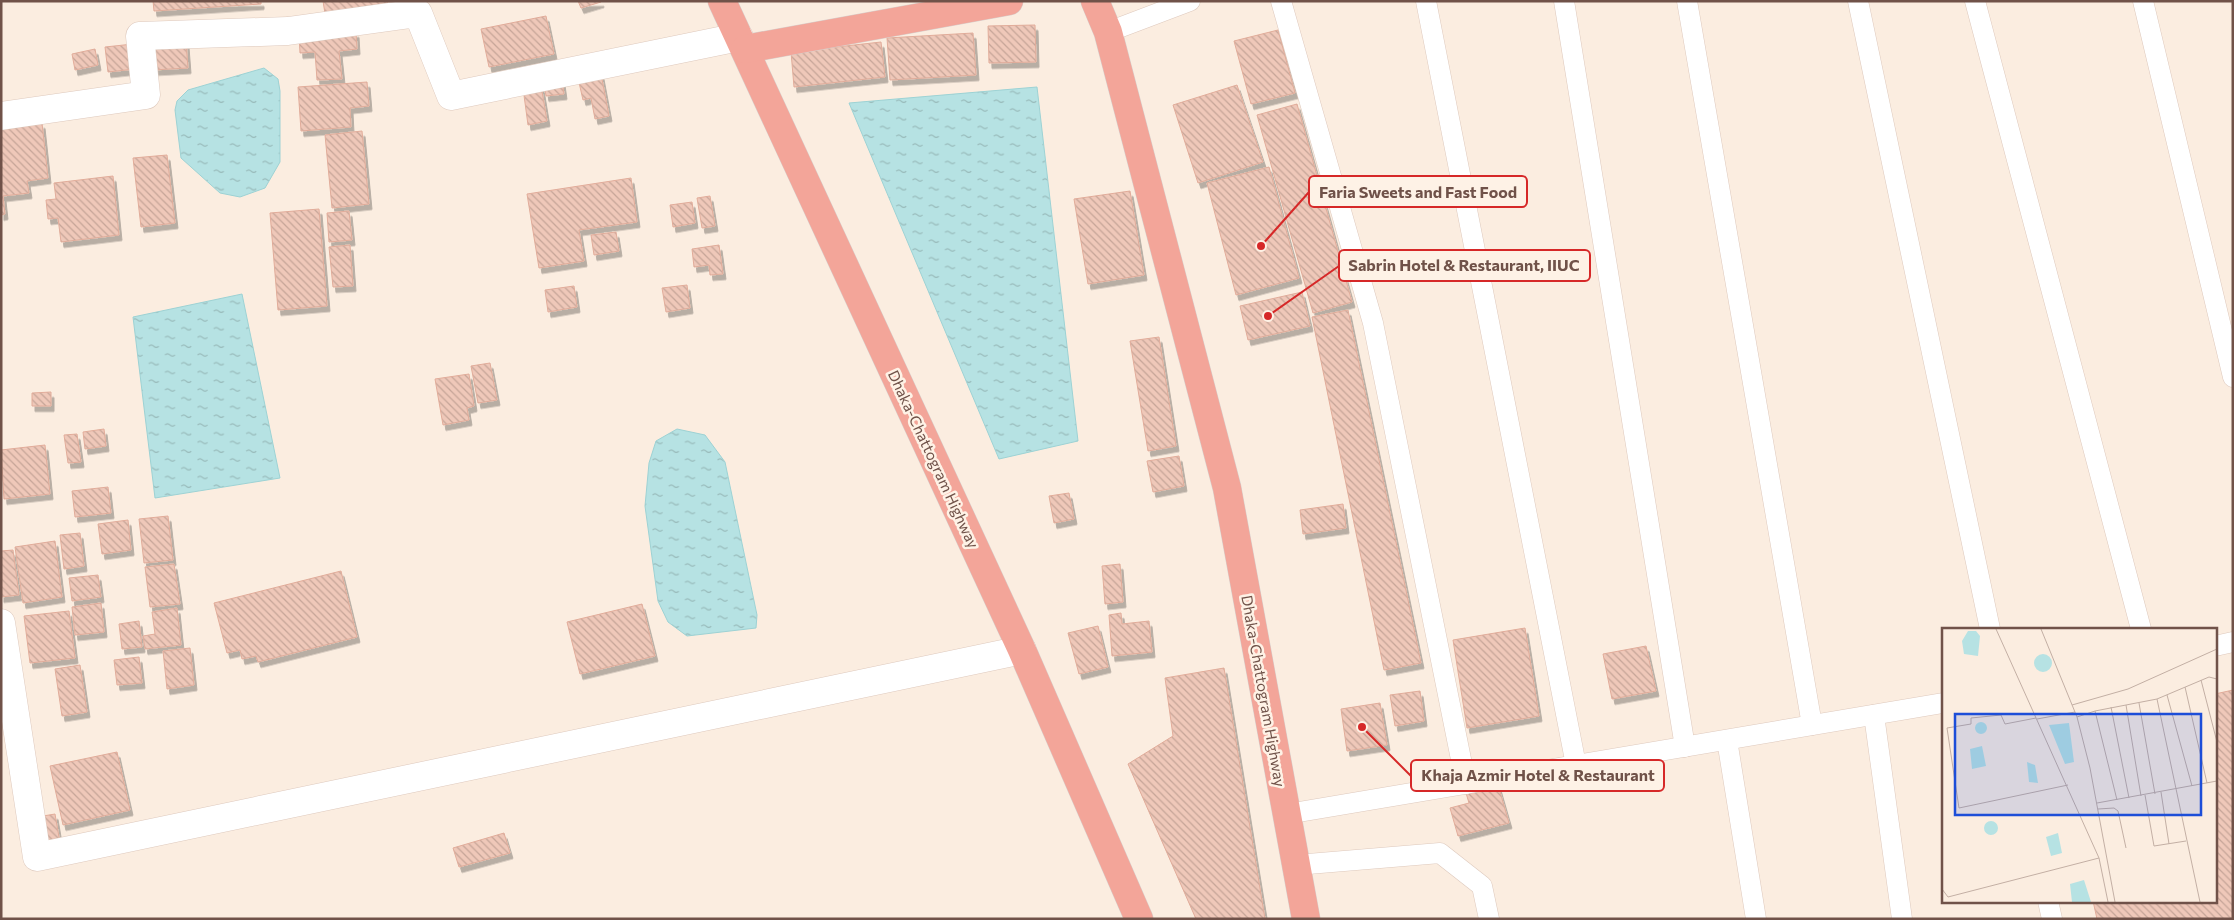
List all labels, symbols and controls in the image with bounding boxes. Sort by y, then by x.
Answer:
callout: Faria Sweets and Fast Food [1309,176,1527,207]
text: Faria Sweets and Fast Food [1319,182,1517,201]
callout: Sabrin Hotel & Restaurant, IIUC [1339,250,1590,281]
text: Sabrin Hotel & Restaurant, IIUC [1348,255,1580,274]
street label: Dhaka-Chattogram Highway [885,367,983,551]
street label: Dhaka-Chattogram Highway [1238,594,1290,789]
inset map [1942,628,2216,902]
callout: Khaja Azmir Hotel & Restaurant [1411,760,1664,791]
text: Khaja Azmir Hotel & Restaurant [1421,765,1655,784]

